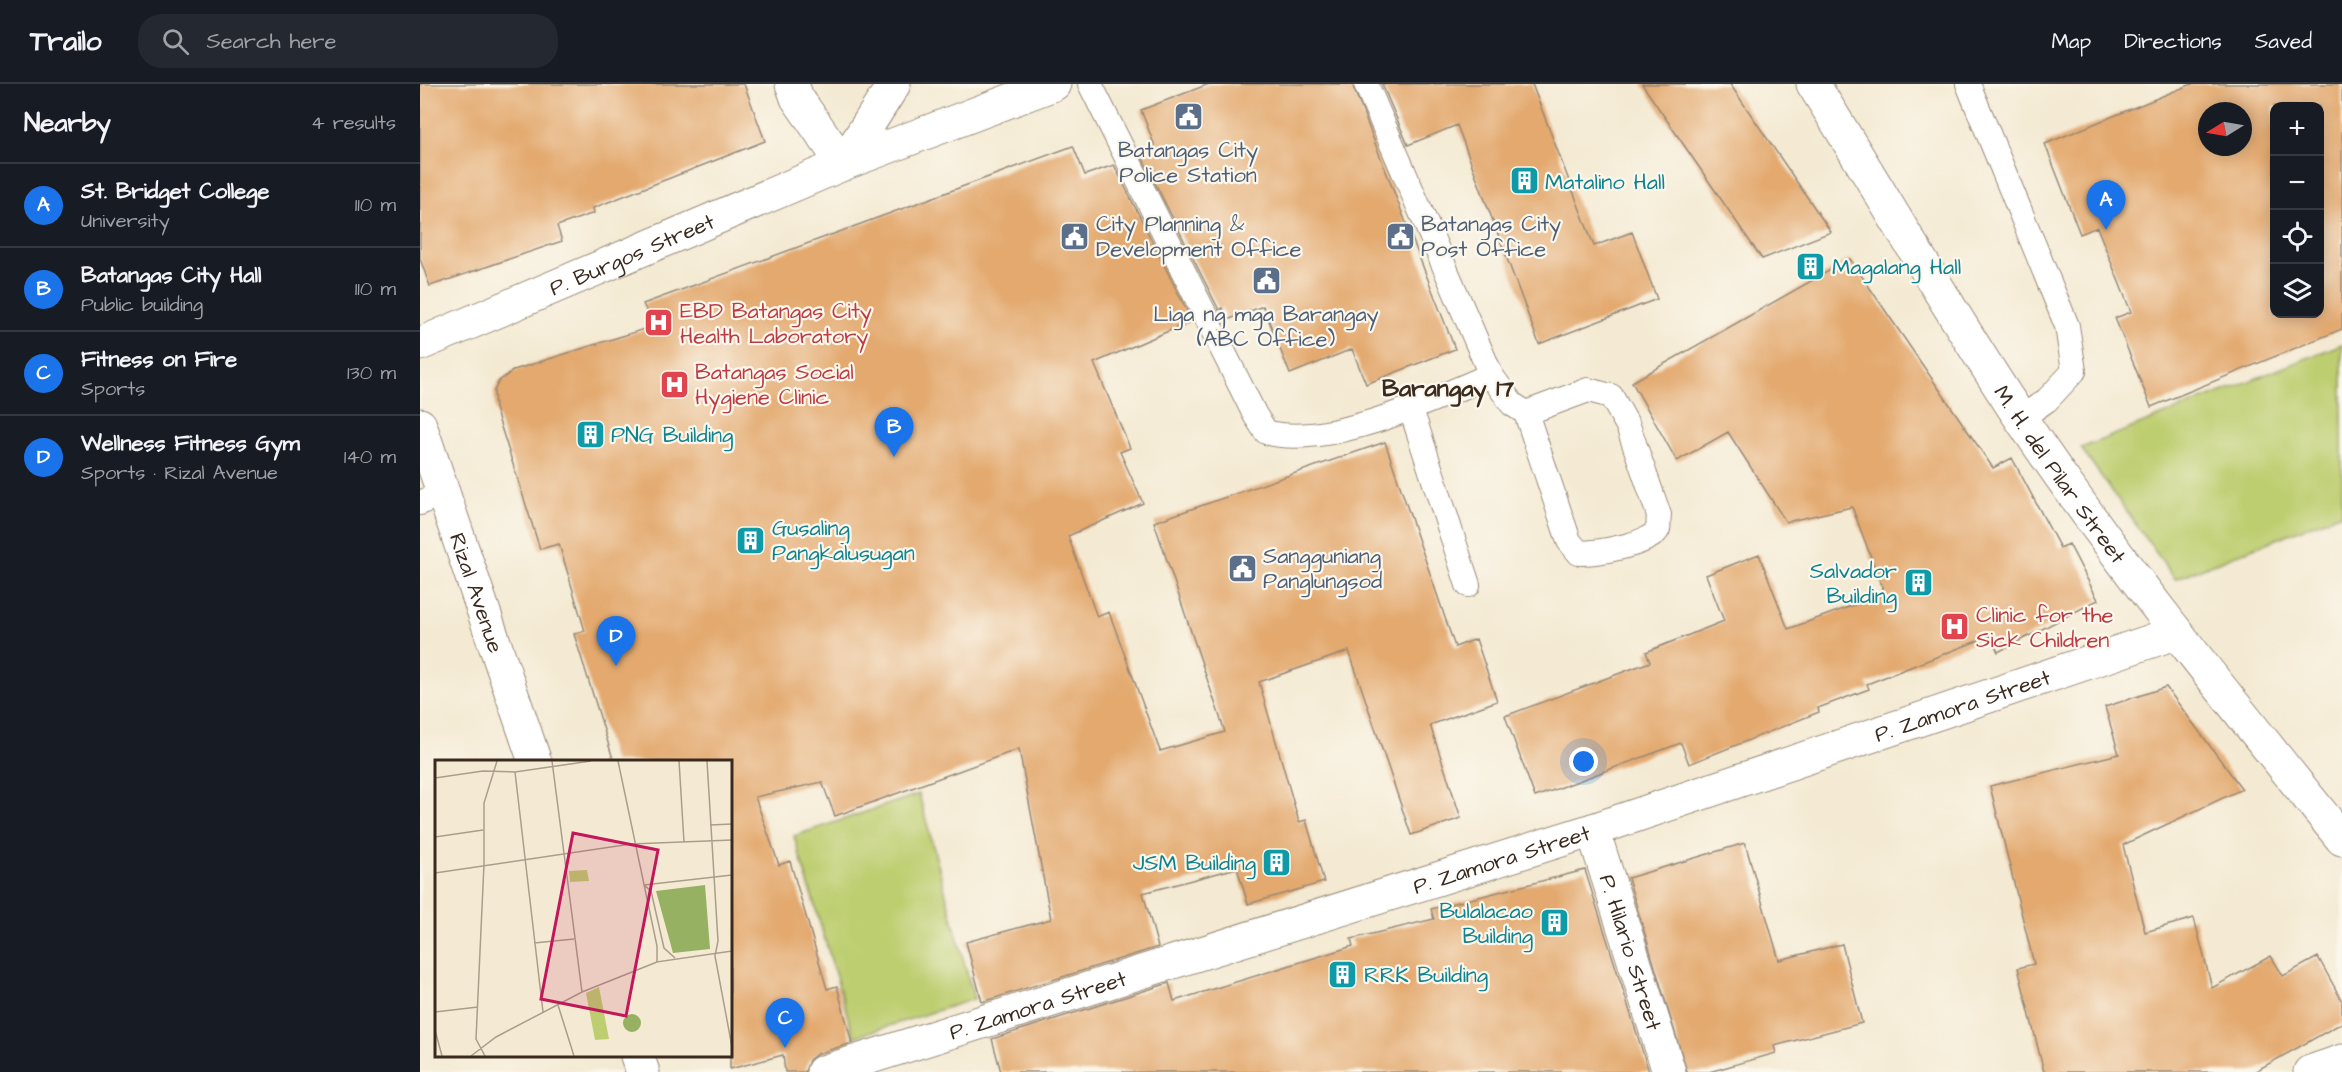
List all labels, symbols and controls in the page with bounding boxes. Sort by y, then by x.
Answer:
search box [138,14,558,68]
text: Trailo [30,22,102,61]
icon: search [159,25,192,58]
text: Search here [207,26,336,57]
text: Map [2051,27,2091,56]
text: Directions [2124,27,2222,56]
text: Saved [2255,27,2312,56]
public building icon: Batangas City Police Station [1172,101,1204,133]
north arrow [2198,102,2252,156]
map controls [2270,102,2324,318]
button: + [2270,102,2324,156]
text: Nearby [24,105,111,141]
text: 4 results [311,109,396,137]
place label: Batangas City Police Station [1118,135,1258,191]
button: − [2270,156,2324,210]
building icon: Matalino Hall [1508,165,1540,197]
place label: Matalino Hall [1545,167,1665,198]
text: St. Bridget College [81,176,269,207]
pin: A [2086,180,2126,230]
text: A [37,191,50,219]
text: 110 m [355,191,396,219]
street label: P. Burgos Street [545,206,720,304]
text: University [81,207,170,235]
place label: City Planning & Development Office [1096,209,1301,265]
place label: Batangas City Post Office [1421,209,1561,265]
button: locate [2270,210,2324,264]
public building icon: City Planning & Development Office [1059,220,1091,252]
public building icon: Batangas City Post Office [1384,220,1416,252]
building icon: Magalang Hall [1795,250,1827,282]
place label: Magalang Hall [1832,252,1961,284]
text: Batangas City Hall [81,260,261,291]
button: layers [2270,264,2324,318]
public building icon: Liga ng mga Barangay (ABC Office) [1250,265,1282,297]
text: B [36,275,51,303]
text: 110 m [355,275,396,303]
text: Public building [81,291,203,319]
place label: EBD Batangas City Health Laboratory [680,296,872,353]
place label: Liga ng mga Barangay (ABC Office) [1153,299,1379,355]
hospital icon: EBD Batangas City Health Laboratory [643,307,675,339]
text: Fitness on Fire [81,344,237,375]
place label: Batangas Social Hygiene Clinic [695,357,854,414]
text: C [36,359,51,387]
text: 130 m [347,359,396,387]
hospital icon: Batangas Social Hygiene Clinic [658,368,690,400]
district label: Barangay 17 [1382,372,1514,408]
text: Sports [81,375,145,403]
street label: M. H. del Pilar Street [1986,379,2133,571]
pin: B [874,408,914,457]
building icon: PNG Building [574,418,606,450]
place label: PNG Building [611,420,733,452]
text: Wellness Fitness Gym [81,428,300,459]
text: D [37,443,50,471]
text: 140 m [344,443,396,471]
text: Sports · Rizal Avenue [81,459,278,487]
place label: Gusaling Pangkalusugan [772,513,915,570]
building icon: Gusaling Pangkalusugan [735,524,767,556]
street label: Rizal Avenue [441,529,511,657]
place label: Sangguniang Panglungsod [1263,541,1382,598]
public building icon: Sangguniang Panglungsod [1226,552,1258,584]
place label: Salvador Building [1810,556,1897,613]
building icon: Salvador Building [1902,567,1934,599]
place label: Clinic for the Sick Children [1976,600,2114,656]
hospital icon: Clinic for the Sick Children [1939,611,1971,643]
pin: D [596,616,636,666]
street label: P. Zamora Street [1871,662,2055,751]
your location [1569,747,1598,776]
inset map [435,760,732,1057]
street label: P. Zamora Street [1409,818,1594,903]
building icon: JSM Building [1261,846,1293,878]
place label: JSM Building [1133,848,1256,880]
street label: P. Hilario Street [1591,871,1669,1035]
place label: Bulalacao Building [1439,896,1534,953]
building icon: Bulalacao Building [1538,907,1570,939]
building icon: RRK Building [1327,958,1359,990]
place label: RRK Building [1364,960,1488,992]
street label: P. Zamora Street [946,964,1131,1048]
pin: C [766,998,805,1048]

